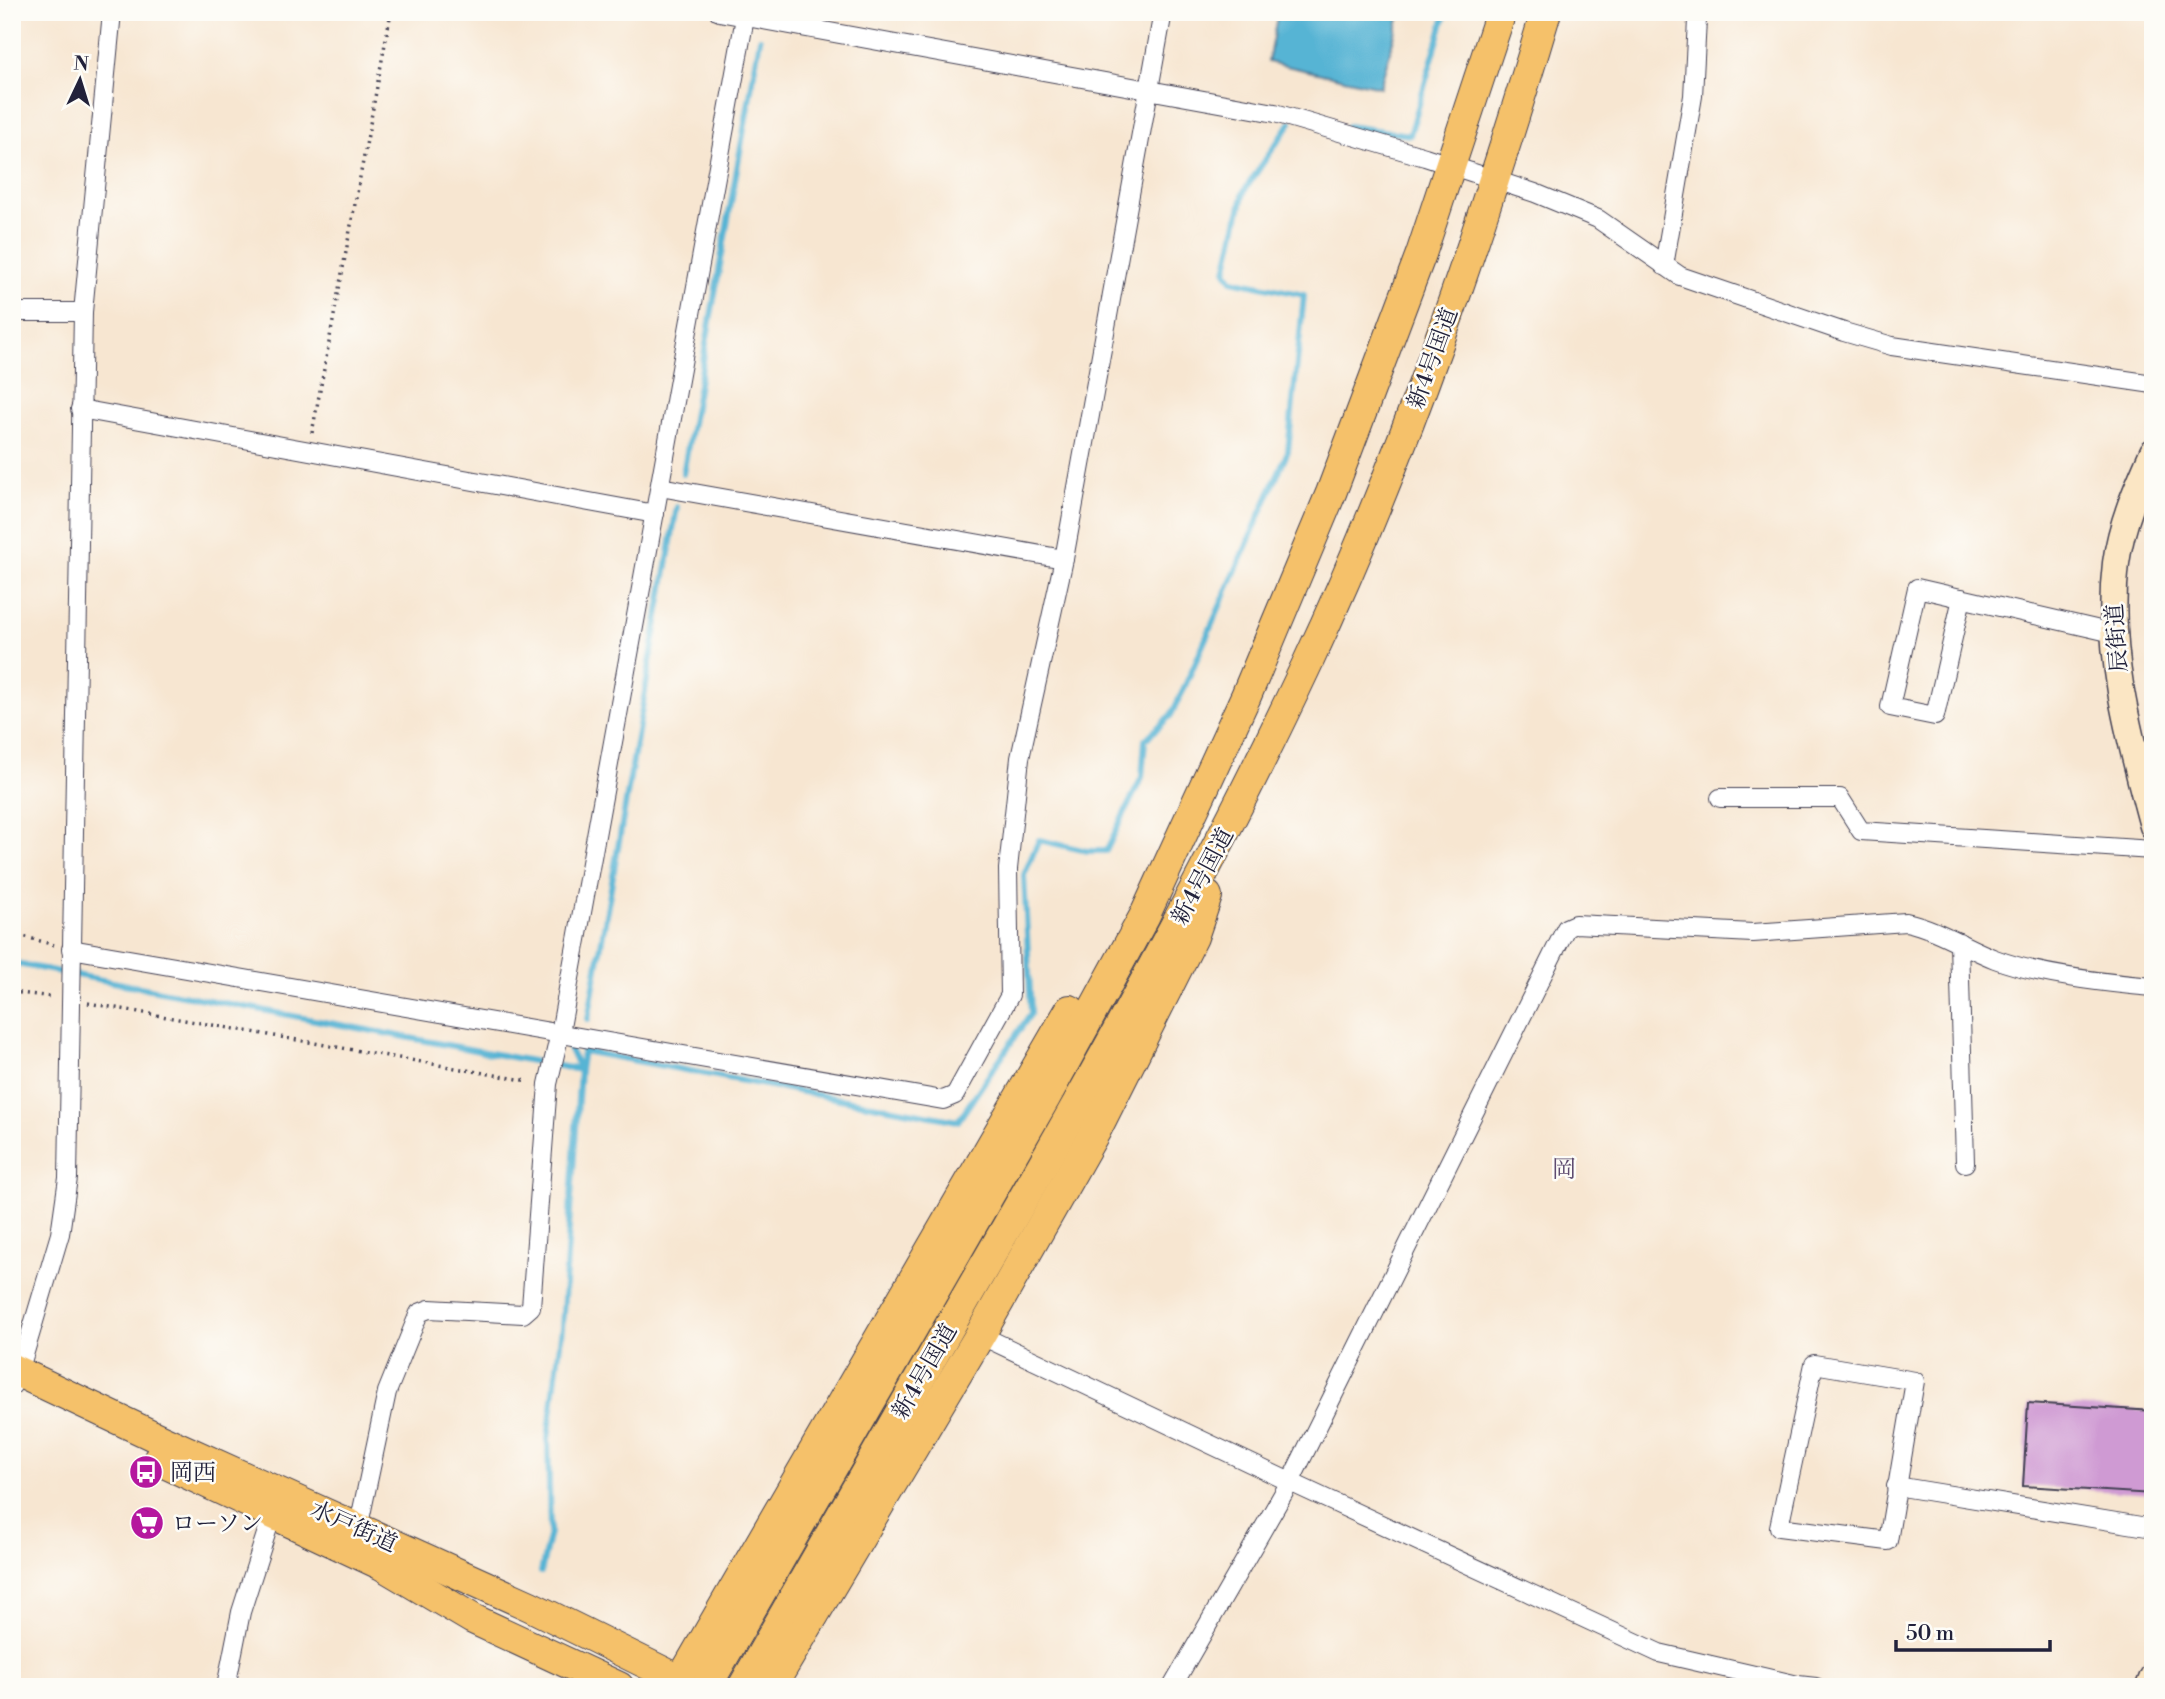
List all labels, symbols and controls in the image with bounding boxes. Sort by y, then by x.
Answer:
north arrow [46,46,116,116]
text: N [73,52,89,77]
street label: 新4号国道 [1402,304,1464,413]
street label: 辰街道 [2101,603,2133,673]
street label: 新4号国道 [1166,823,1240,930]
district label: 岡 [1552,1155,1576,1185]
street label: 新4号国道 [886,1319,963,1424]
bus stop icon: 岡西 [127,1453,165,1491]
place label: 岡西 [170,1459,216,1487]
street label: 水戸街道 [306,1495,401,1558]
supermarket icon: ローソン [128,1504,166,1542]
place label: ローソン [172,1510,263,1538]
scale bar [1896,1608,2050,1652]
text: 50 m [1906,1621,1954,1647]

